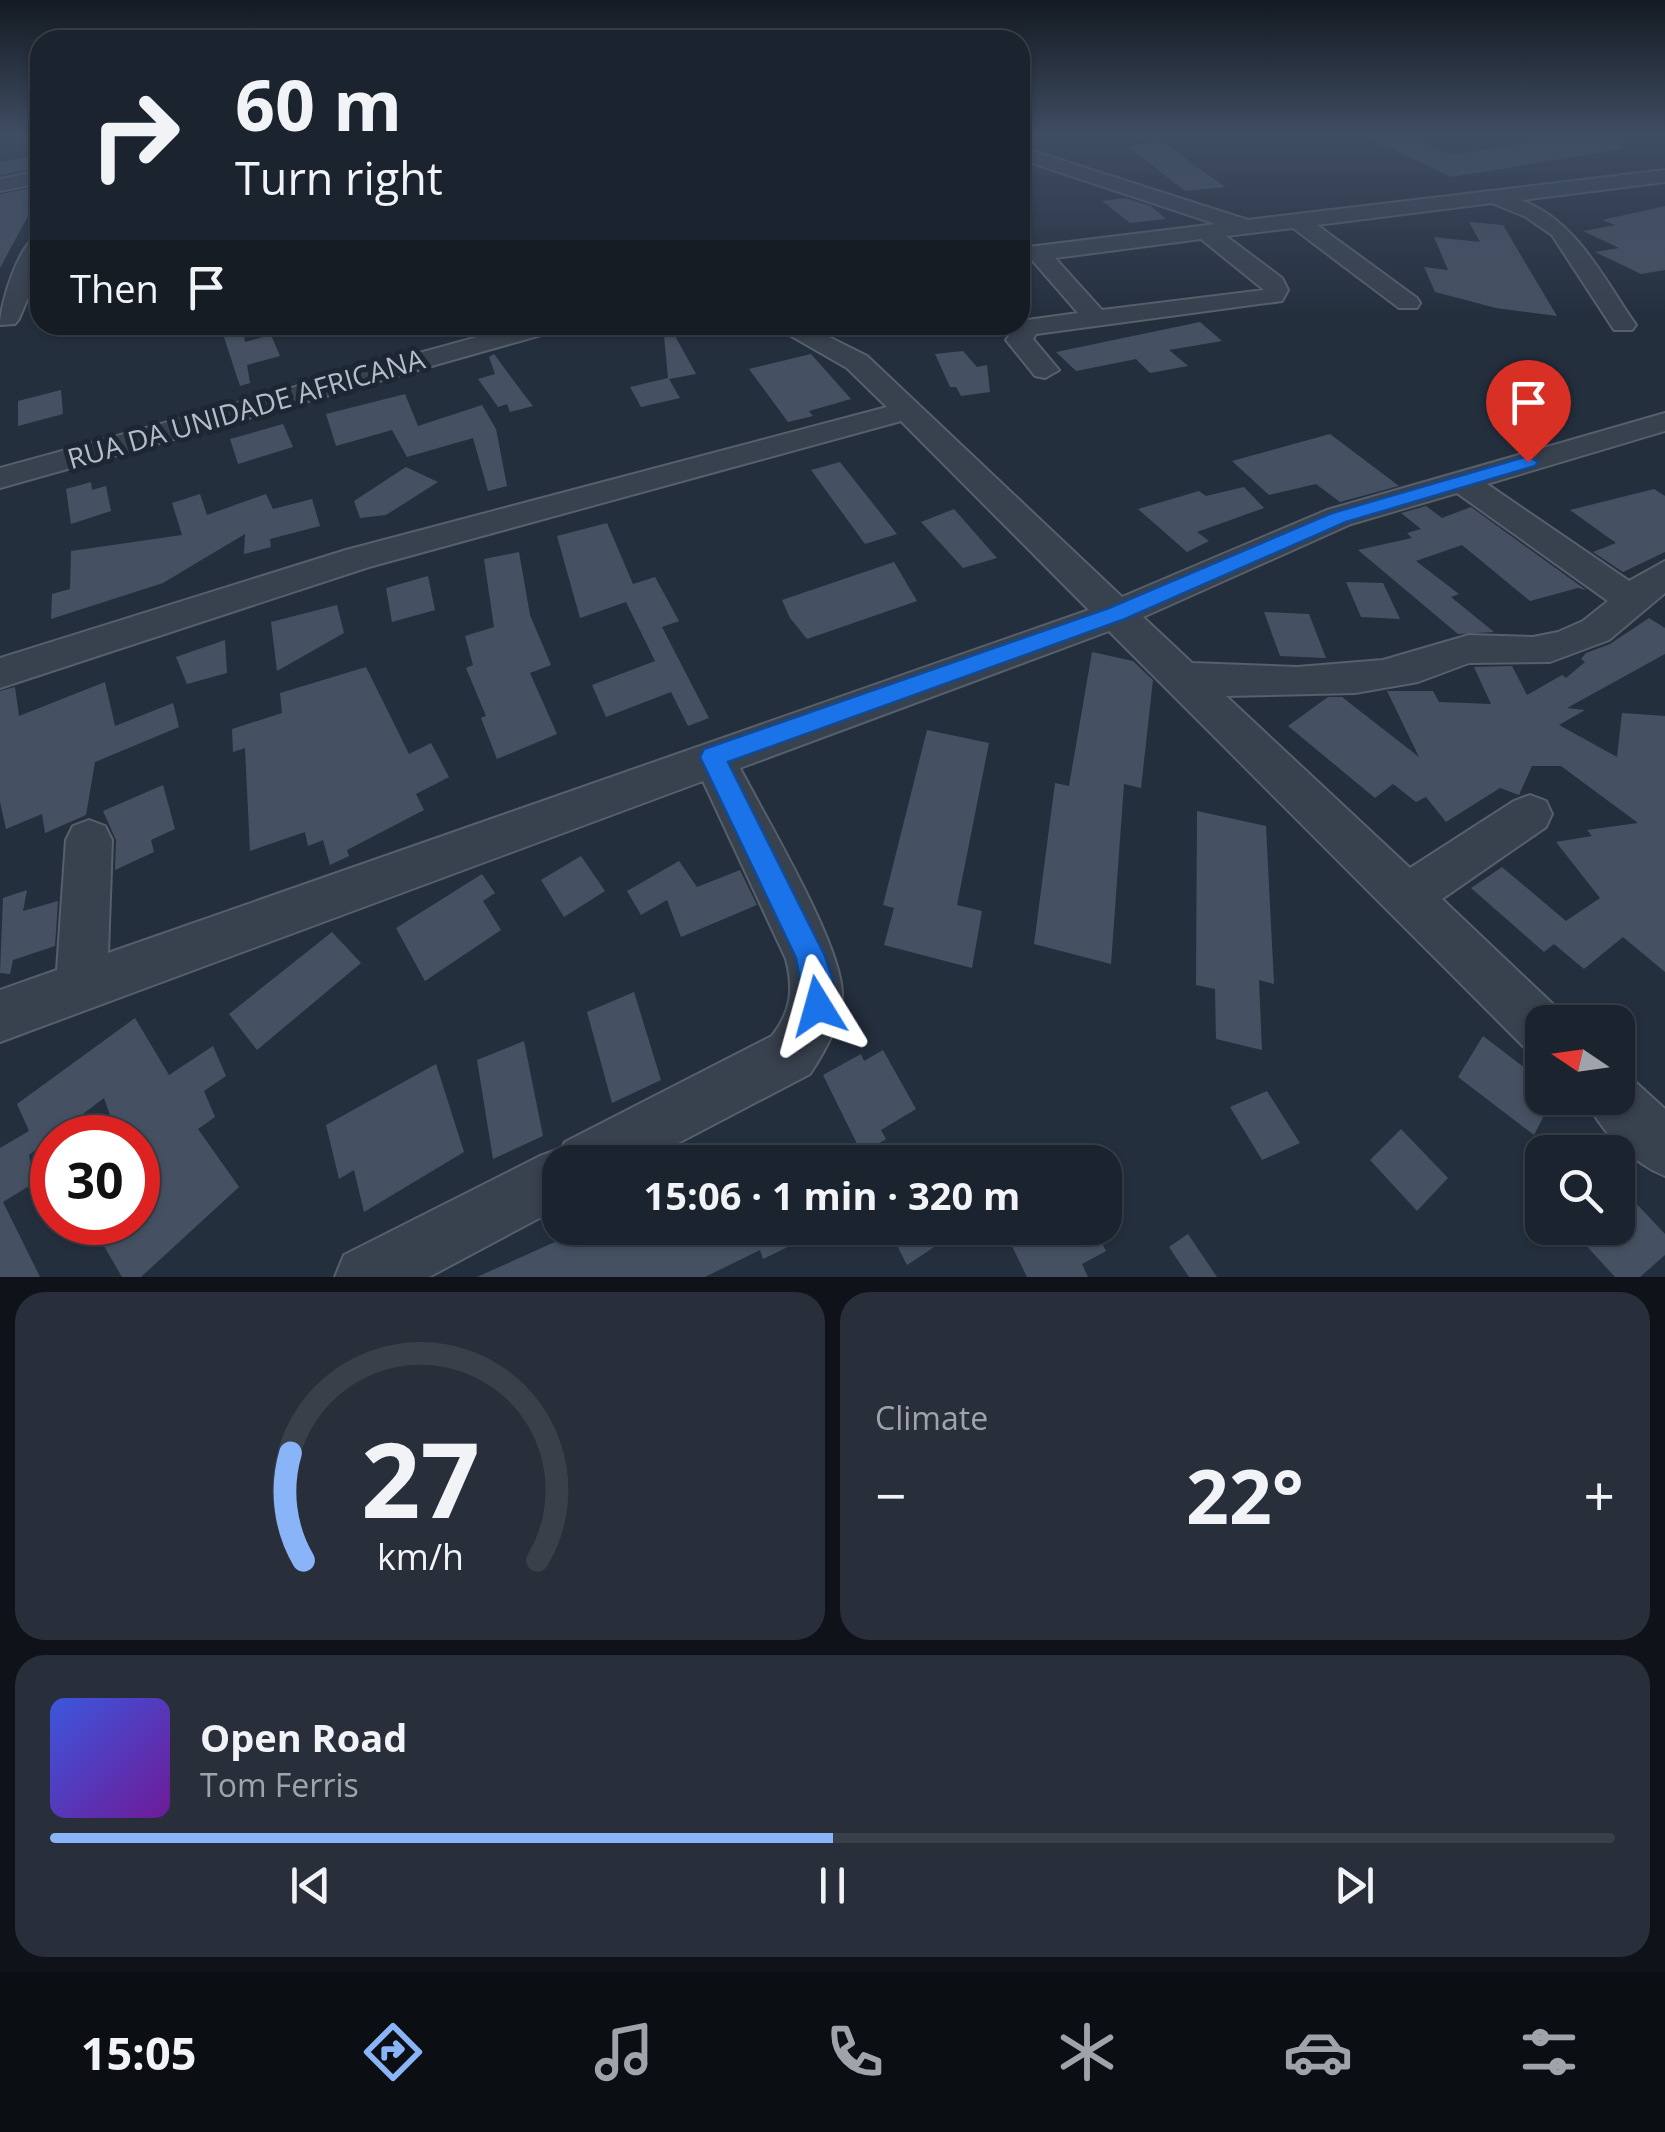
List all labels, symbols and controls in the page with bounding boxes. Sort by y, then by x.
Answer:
text: 60 m [235,56,402,152]
icon: right [70,70,200,200]
text: Turn right [235,147,443,208]
icon: arrive [179,260,234,315]
text: Then [70,262,159,314]
street label: RUA DA UNIDADE AFRICANA [63,339,429,477]
pin [1486,360,1571,463]
icon: arrive [1501,375,1556,430]
position arrow [766,954,870,1058]
north arrow [1525,1005,1635,1115]
map controls [1525,1005,1635,1245]
speed limit sign: 30 [30,1115,160,1245]
button: search [1525,1135,1635,1245]
text: 15:06 · 1 min · 320 m [644,1169,1020,1221]
text: Climate [875,1396,988,1439]
text: 27 [361,1407,479,1548]
text: 22° [1186,1444,1304,1546]
text: − [875,1457,906,1532]
text: + [1584,1457,1615,1532]
text: km/h [377,1532,463,1580]
text: Open Road [200,1711,407,1763]
text: Tom Ferris [200,1763,359,1806]
icon: previous [283,1858,338,1913]
icon: pause [805,1858,860,1913]
icon: next [1327,1858,1382,1913]
icon: directions [358,2017,428,2087]
icon: music [589,2017,659,2087]
icon: phone [820,2017,890,2087]
icon: climate [1052,2017,1122,2087]
icon: car [1283,2017,1353,2087]
icon: filters [1514,2017,1584,2087]
text: 15:05 [81,2022,196,2083]

